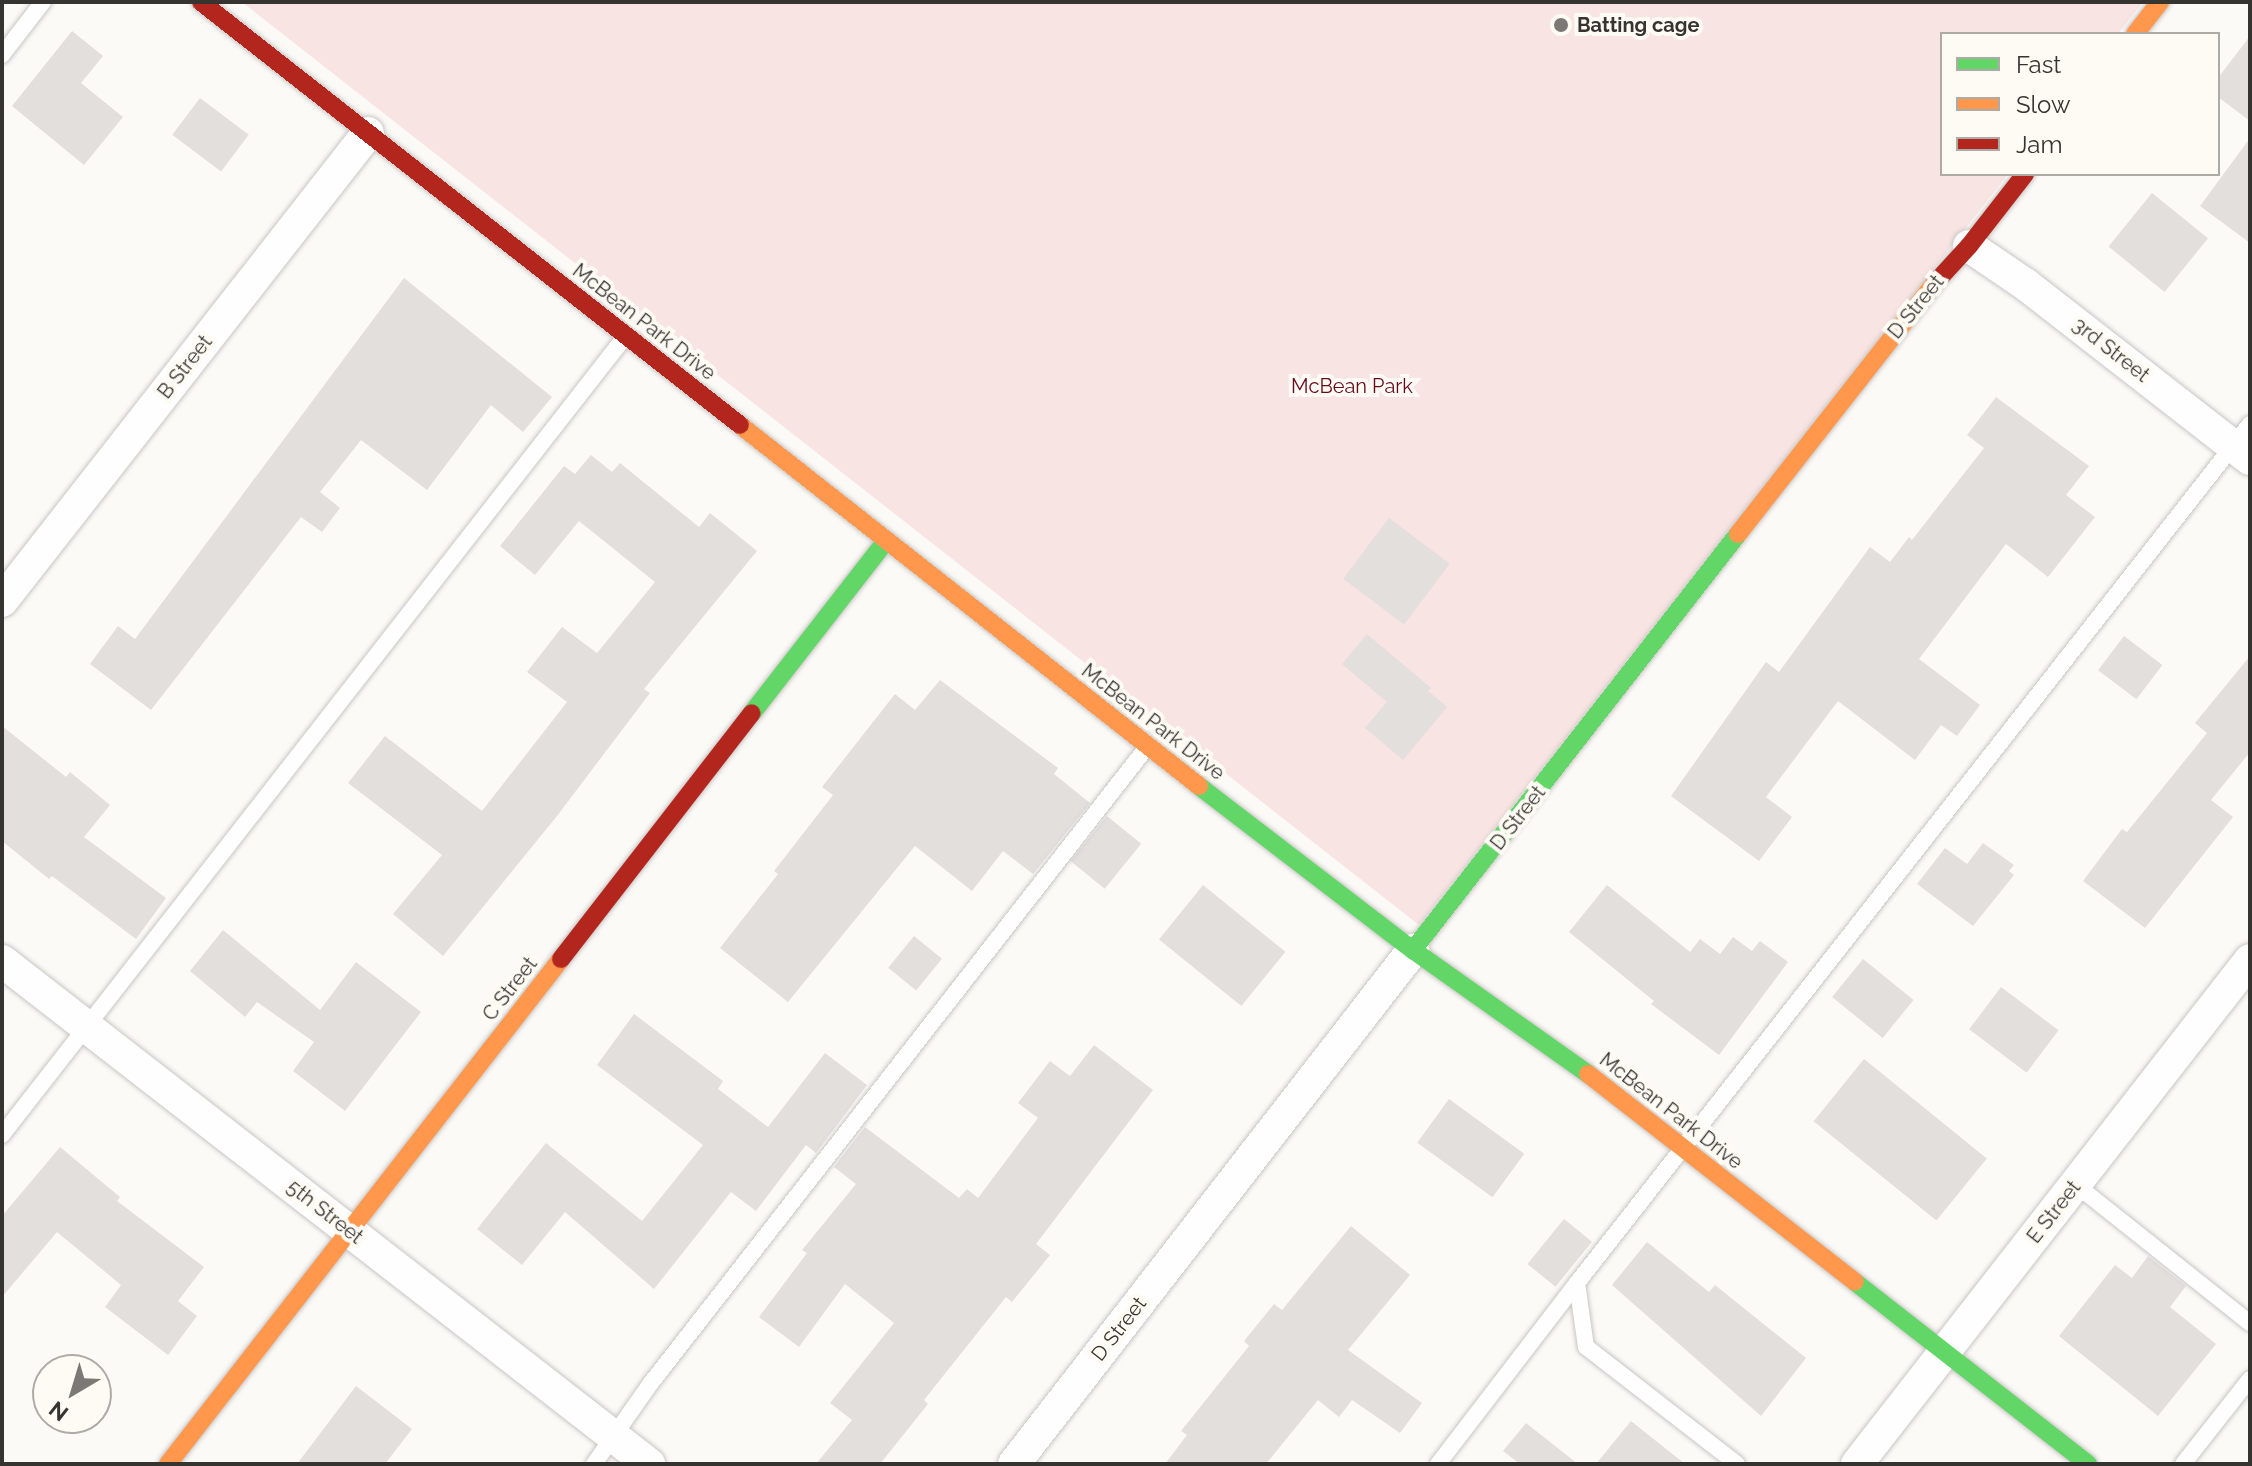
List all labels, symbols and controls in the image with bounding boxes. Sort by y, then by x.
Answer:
place label: Batting cage [1577,13,1699,37]
marker: Batting cage [1552,16,1570,34]
legend [1940,32,2220,176]
text: Fast [2016,50,2061,79]
text: Slow [2016,90,2070,119]
text: Jam [2016,130,2062,159]
street label: McBean Park Drive [568,259,720,385]
street label: D Street [1883,270,1949,344]
street label: 3rd Street [2068,313,2154,387]
street label: B Street [153,331,217,403]
park label: McBean Park [1291,374,1413,398]
street label: McBean Park Drive [1077,659,1229,785]
street label: D Street [1486,781,1550,855]
street label: C Street [478,952,542,1026]
street label: McBean Park Drive [1595,1048,1747,1174]
street label: 5th Street [282,1175,368,1249]
street label: E Street [2022,1176,2086,1248]
street label: D Street [1087,1292,1151,1366]
north arrow [32,1354,112,1434]
text: N [44,1396,73,1427]

